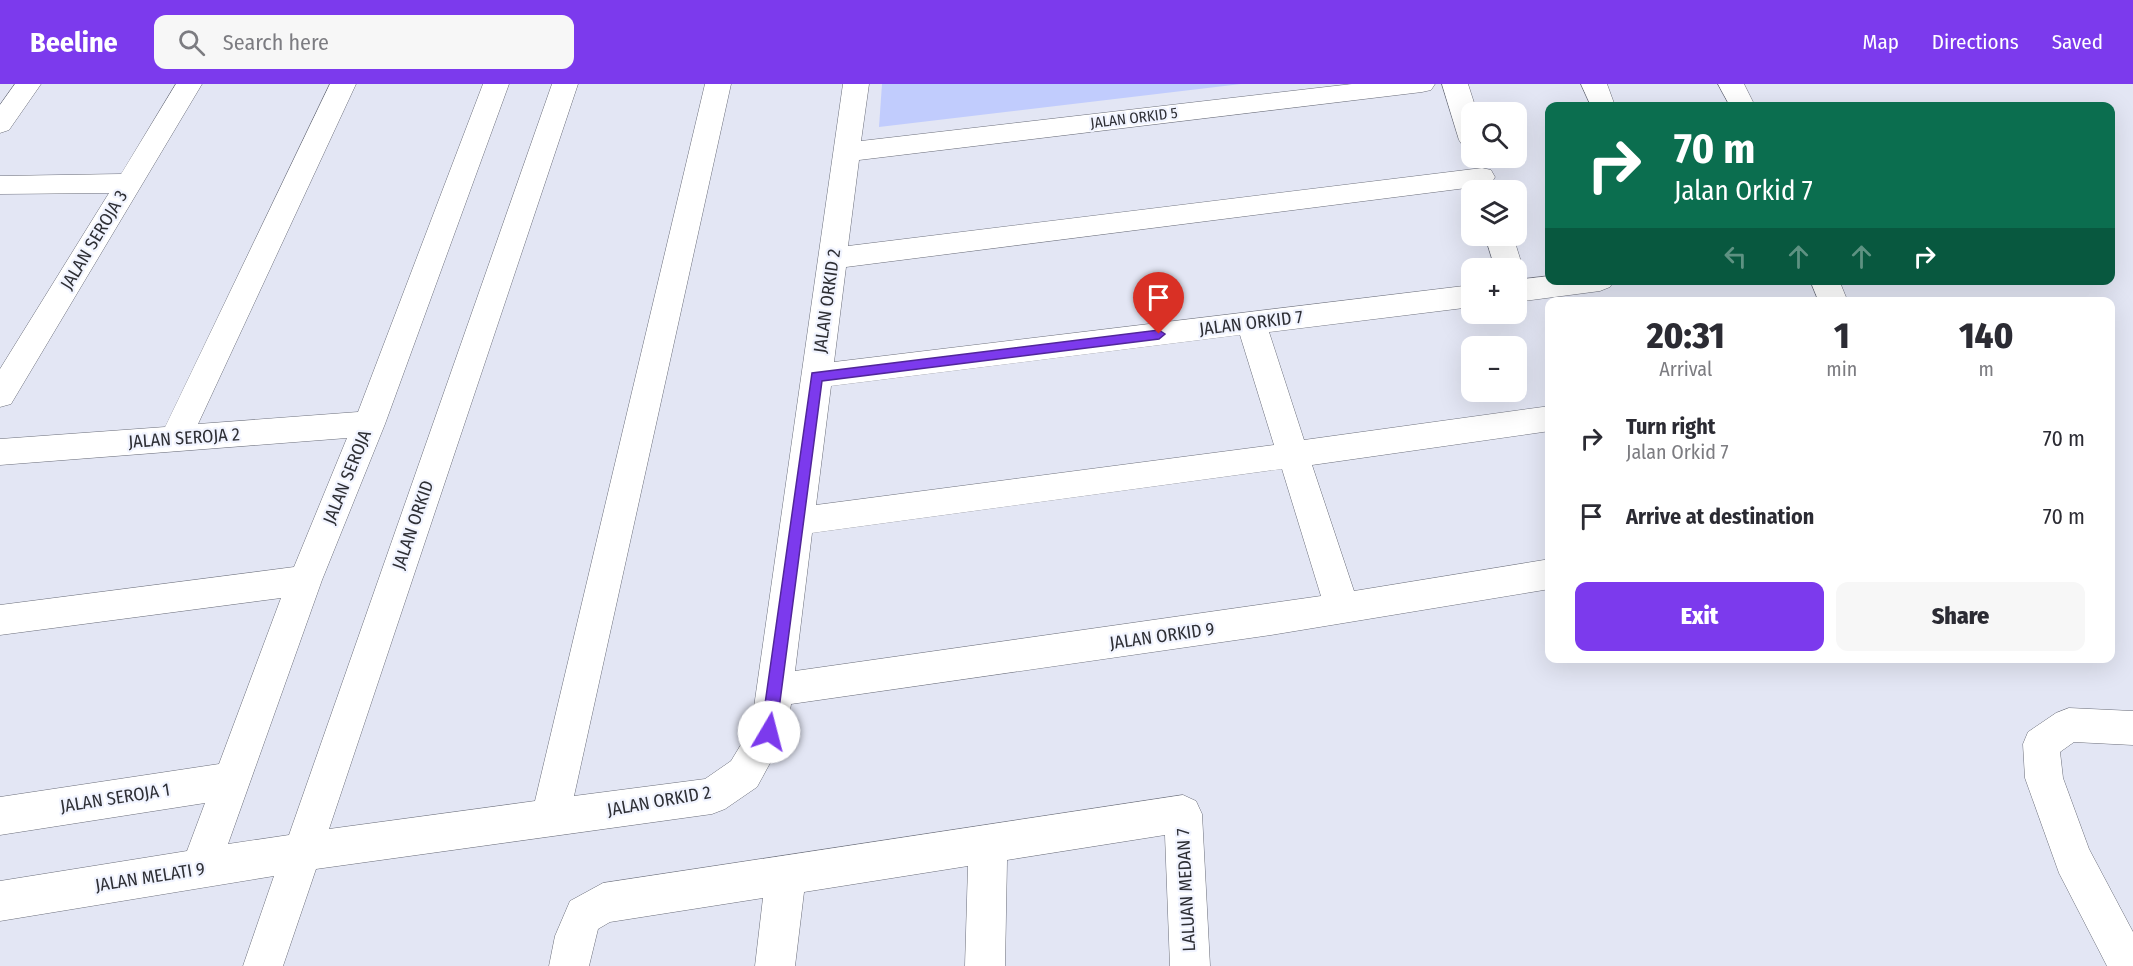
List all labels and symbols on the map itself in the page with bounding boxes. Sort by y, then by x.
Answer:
street label: JALAN ORKID 5 [1089,104,1179,132]
street label: JALAN SEROJA 3 [56,186,132,294]
street label: JALAN ORKID 2 [809,247,845,355]
pin [1133,272,1184,334]
street label: JALAN ORKID 7 [1198,306,1304,340]
street label: JALAN SEROJA 2 [128,423,241,453]
street label: JALAN SEROJA [318,426,376,527]
street label: JALAN ORKID [387,478,439,572]
street label: JALAN ORKID 9 [1108,618,1216,654]
position arrow [737,700,801,764]
street label: JALAN SEROJA 1 [59,778,171,818]
street label: JALAN ORKID 2 [605,781,713,821]
street label: LALUAN MEDAN 7 [1172,828,1200,952]
street label: JALAN MELATI 9 [94,857,206,897]

